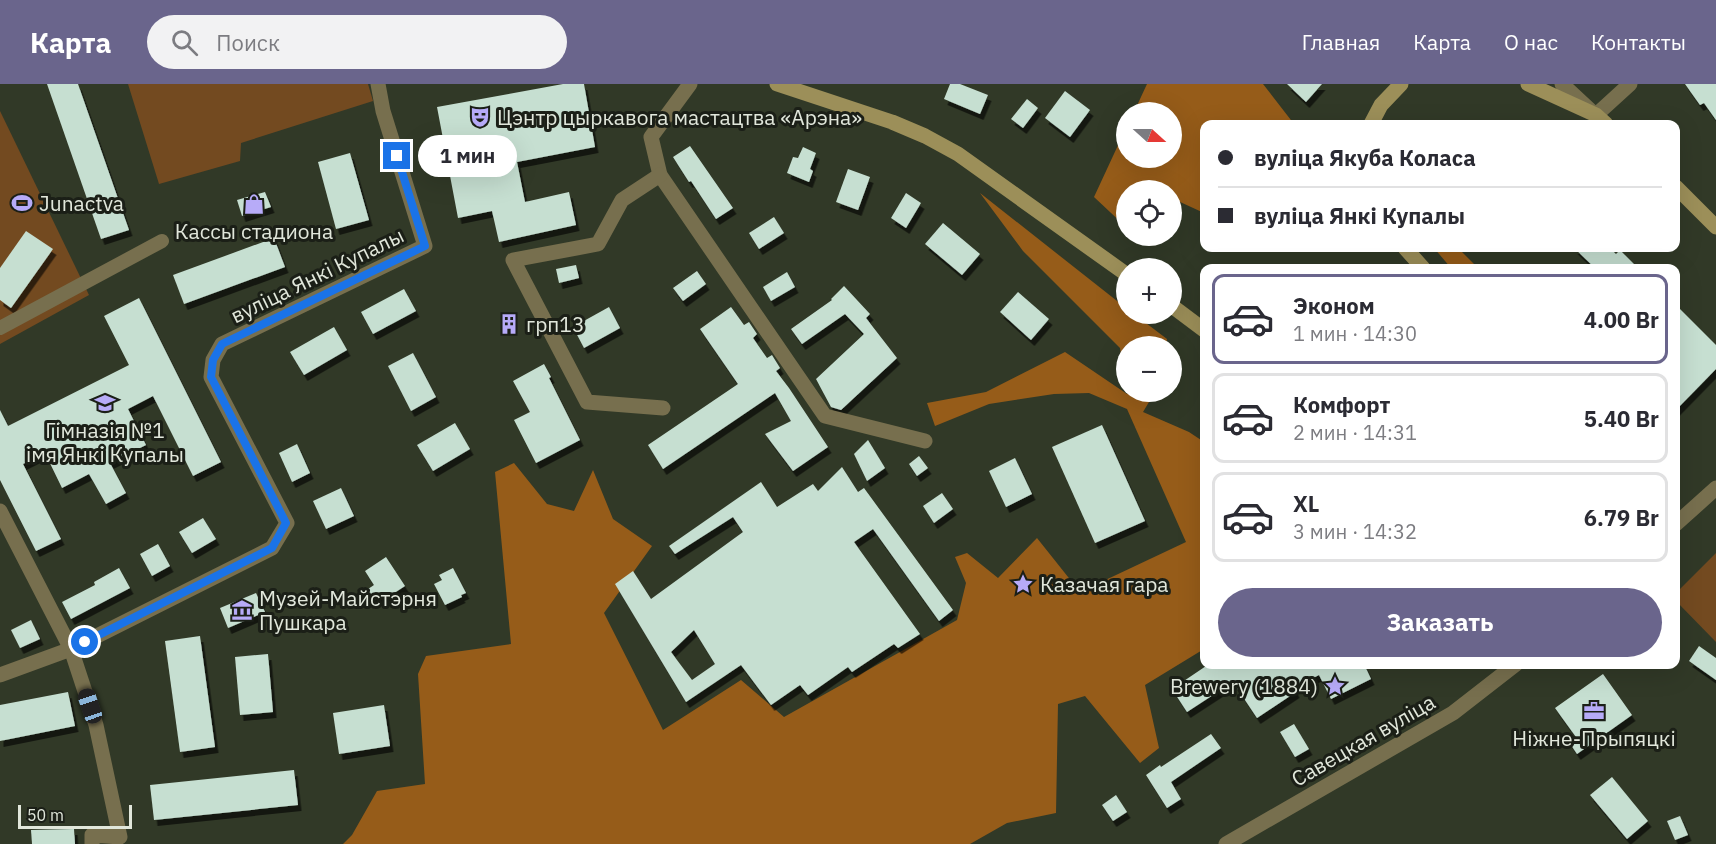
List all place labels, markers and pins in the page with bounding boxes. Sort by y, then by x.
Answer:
place label: Цэнтр цыркавога мастацтва «Арэна» [497,103,862,131]
theatre icon: Цэнтр цыркавога мастацтва «Арэна» [468,105,492,129]
place label: Junactva [39,189,124,217]
sports icon: Junactva [10,191,34,215]
shop icon: Кассы стадиона [242,192,266,216]
place label: Кассы стадиона [175,217,333,245]
place label: грп13 [526,310,585,338]
building icon: грп13 [497,312,521,336]
school or university icon: Гімназія №1 імя Янкі Купалы [93,391,117,415]
place label: Гімназія №1 імя Янкі Купалы [26,416,184,468]
place label: Казачая гара [1040,570,1169,598]
place icon: Казачая гара [1011,572,1035,596]
place label: Музей-Майстэрня Пушкара [259,584,437,636]
museum icon: Музей-Майстэрня Пушкара [230,598,254,622]
place label: Brewery (1884) [1170,672,1318,700]
place icon: Brewery (1884) [1323,674,1347,698]
office icon: Ніжне-Прыпяцкі [1582,699,1606,723]
place label: Ніжне-Прыпяцкі [1512,724,1676,752]

